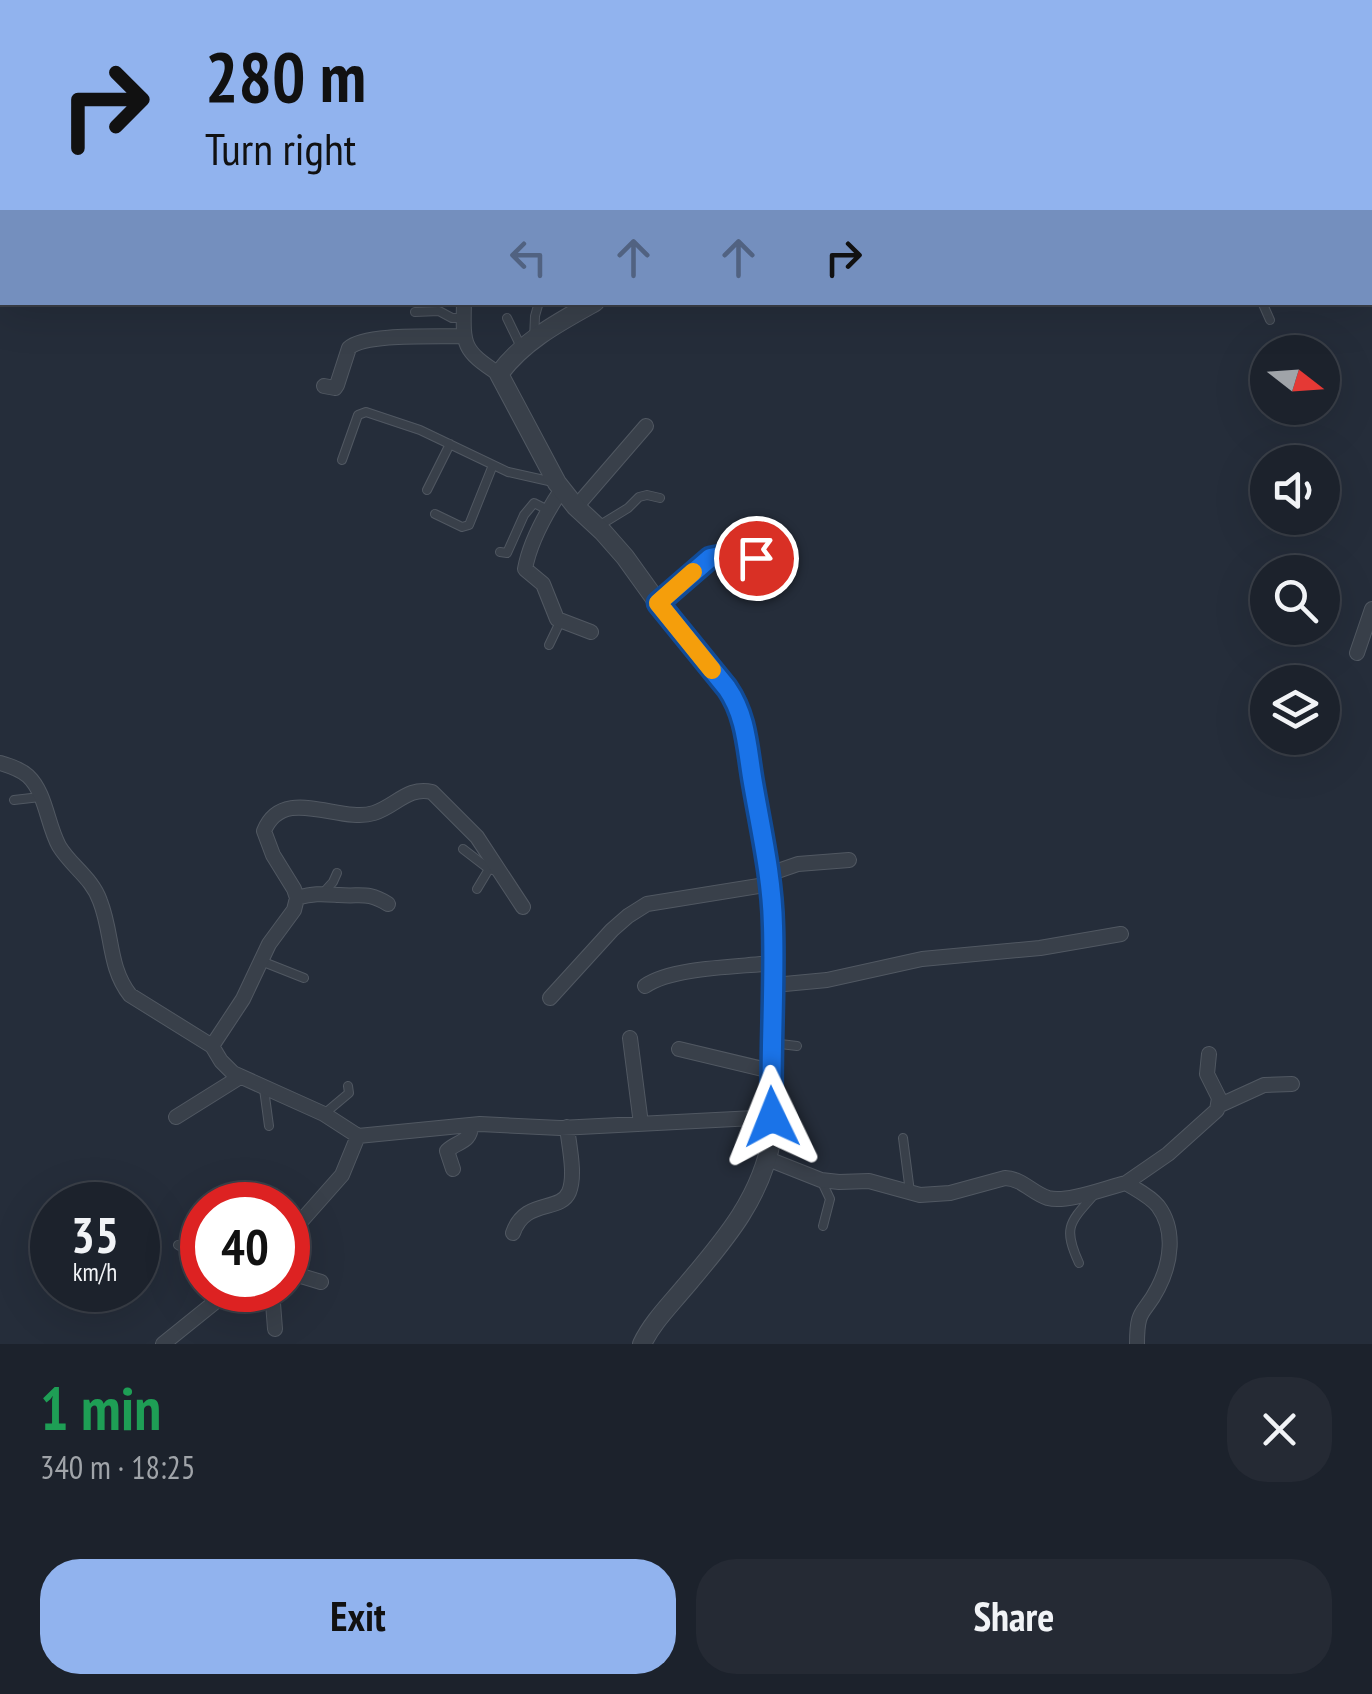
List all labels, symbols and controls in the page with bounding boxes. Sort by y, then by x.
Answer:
text: 280 m [205,31,366,121]
icon: right [40,40,170,170]
text: Turn right [205,119,356,177]
icon: left [501,230,556,285]
icon: ahead [606,230,661,285]
icon: ahead [711,230,766,285]
icon: right [816,230,871,285]
north arrow [1250,335,1340,425]
map controls [1250,335,1340,755]
button: sound [1250,445,1340,535]
pin [714,516,799,601]
icon: arrive [729,531,784,586]
button: search [1250,555,1340,645]
button: layers [1250,665,1340,755]
position arrow [720,1065,824,1169]
speed limit sign: 40 [180,1182,310,1312]
text: 35 [71,1202,119,1267]
text: km/h [73,1256,117,1288]
text: 1 min [40,1369,161,1447]
button: close [1227,1377,1332,1482]
text: 340 m · 18:25 [40,1446,195,1488]
button: Exit [40,1559,676,1674]
button: Share [696,1559,1332,1674]

